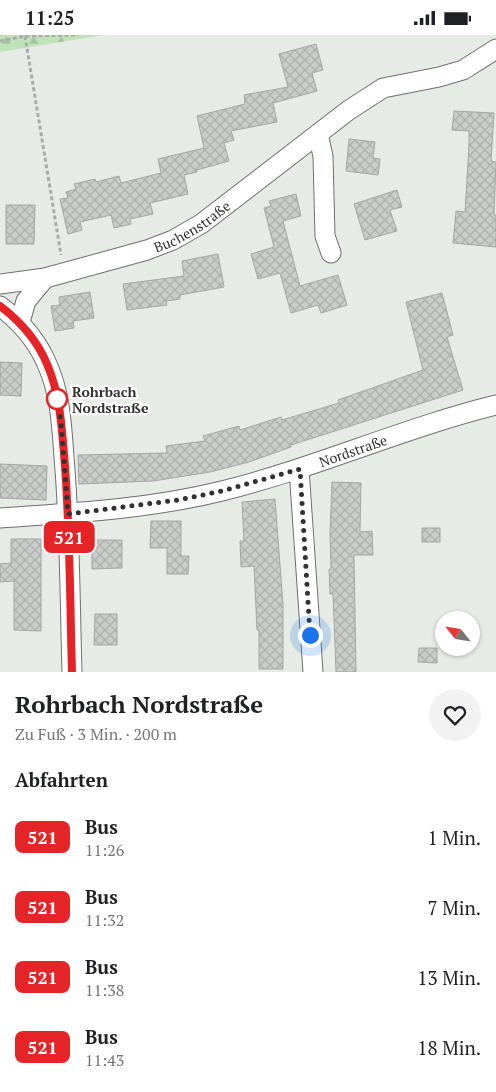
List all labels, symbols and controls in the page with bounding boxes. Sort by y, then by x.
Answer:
text: 11:25 [25,5,74,30]
street label: Buchenstraße [151,196,234,256]
place label: Rohrbach Nordstraße [72,382,149,417]
marker: Rohrbach Nordstraße [46,388,68,410]
street label: Nordstraße [316,430,389,471]
line badge: 521 [40,521,98,553]
text: 521 [54,525,84,549]
north arrow [435,611,480,656]
map controls [435,611,480,656]
your location [298,623,323,648]
text: Rohrbach Nordstraße [15,688,263,720]
button: heart [429,689,481,741]
text: Zu Fuß · 3 Min. · 200 m [15,723,177,745]
text: Abfahrten [15,767,108,792]
text: Bus [85,814,118,839]
text: 521 [27,825,58,849]
text: 1 Min. [427,825,481,850]
text: 11:26 [85,839,124,861]
text: Bus [85,884,118,909]
text: 521 [27,895,58,919]
text: 7 Min. [427,895,481,920]
text: 11:32 [85,909,124,931]
text: Bus [85,954,118,979]
text: 521 [27,965,58,989]
text: 13 Min. [417,965,481,990]
text: 11:38 [85,979,124,1001]
text: Bus [85,1024,118,1049]
text: 521 [27,1035,58,1059]
text: 18 Min. [417,1035,481,1060]
text: 11:43 [85,1049,124,1071]

